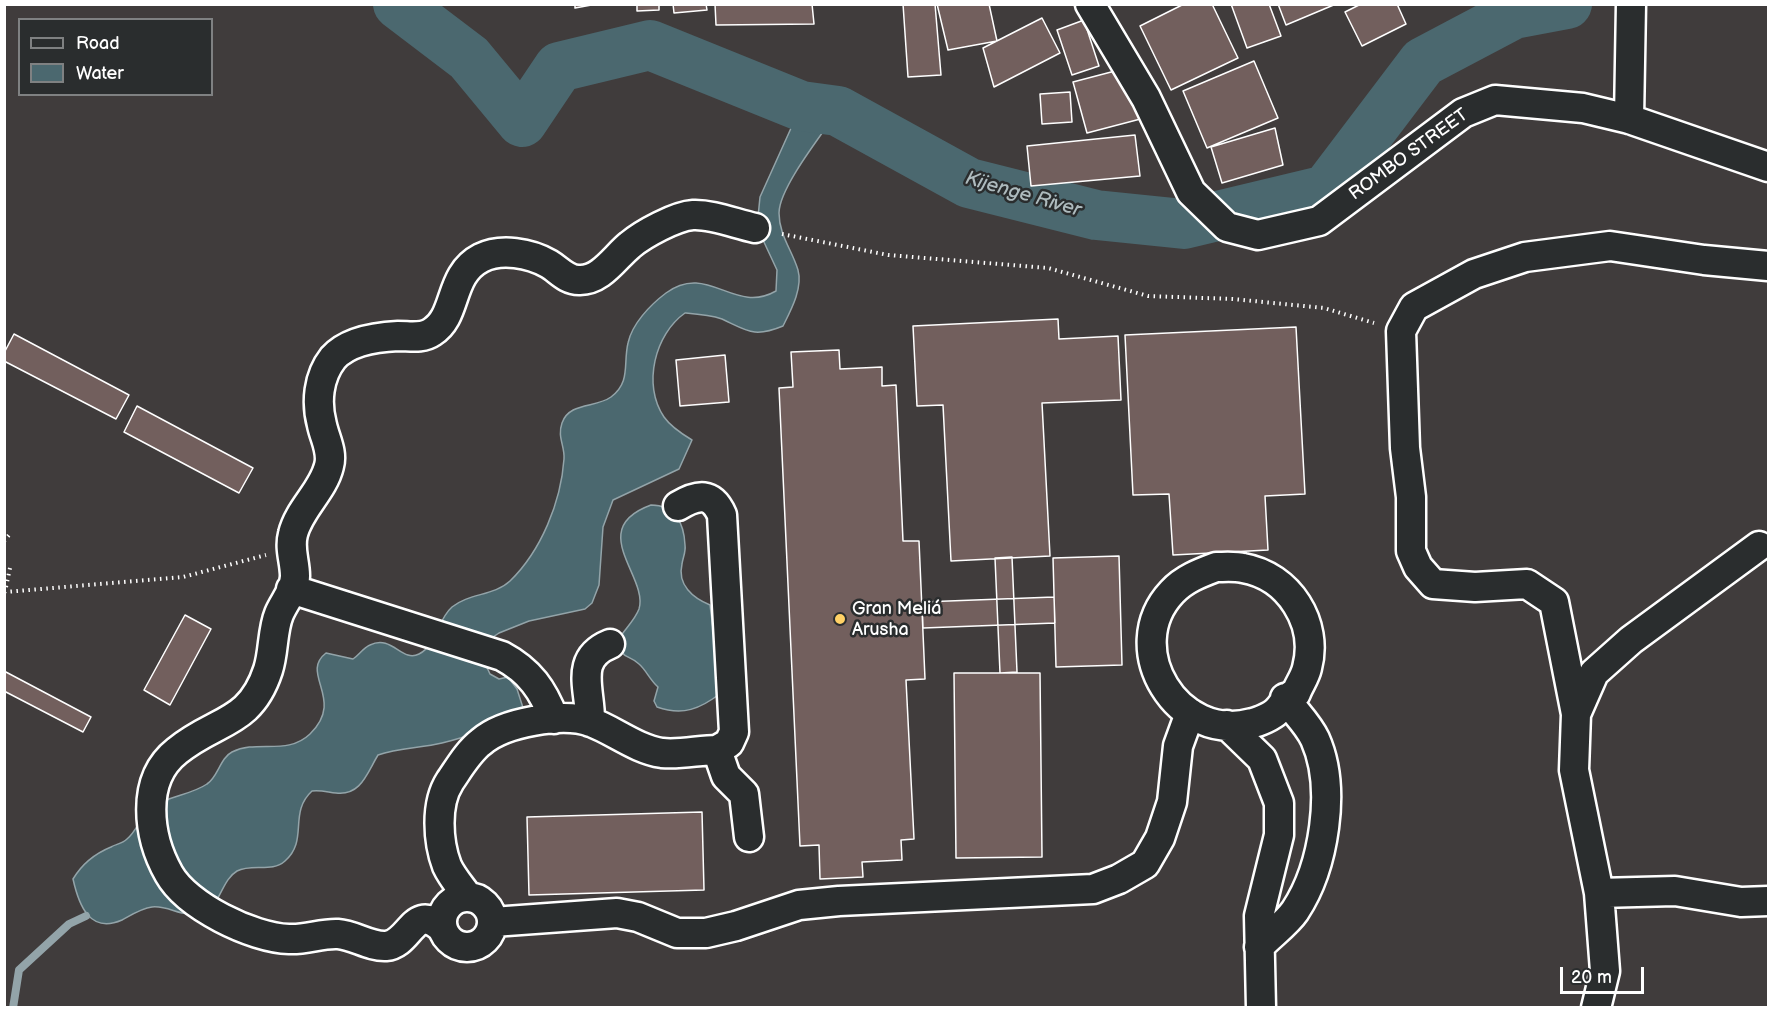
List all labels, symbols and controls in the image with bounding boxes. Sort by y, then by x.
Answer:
legend [18,18,213,96]
text: Road [76,33,120,54]
text: Water [76,63,124,84]
street label: ROMBO STREET [1345,105,1473,205]
water label: Kijenge River [962,167,1084,223]
place label: Gran Meliá Arusha [852,598,941,640]
marker: Gran Meliá Arusha [833,612,847,626]
scale bar [1563,955,1647,993]
text: 20 m [1571,967,1612,988]

